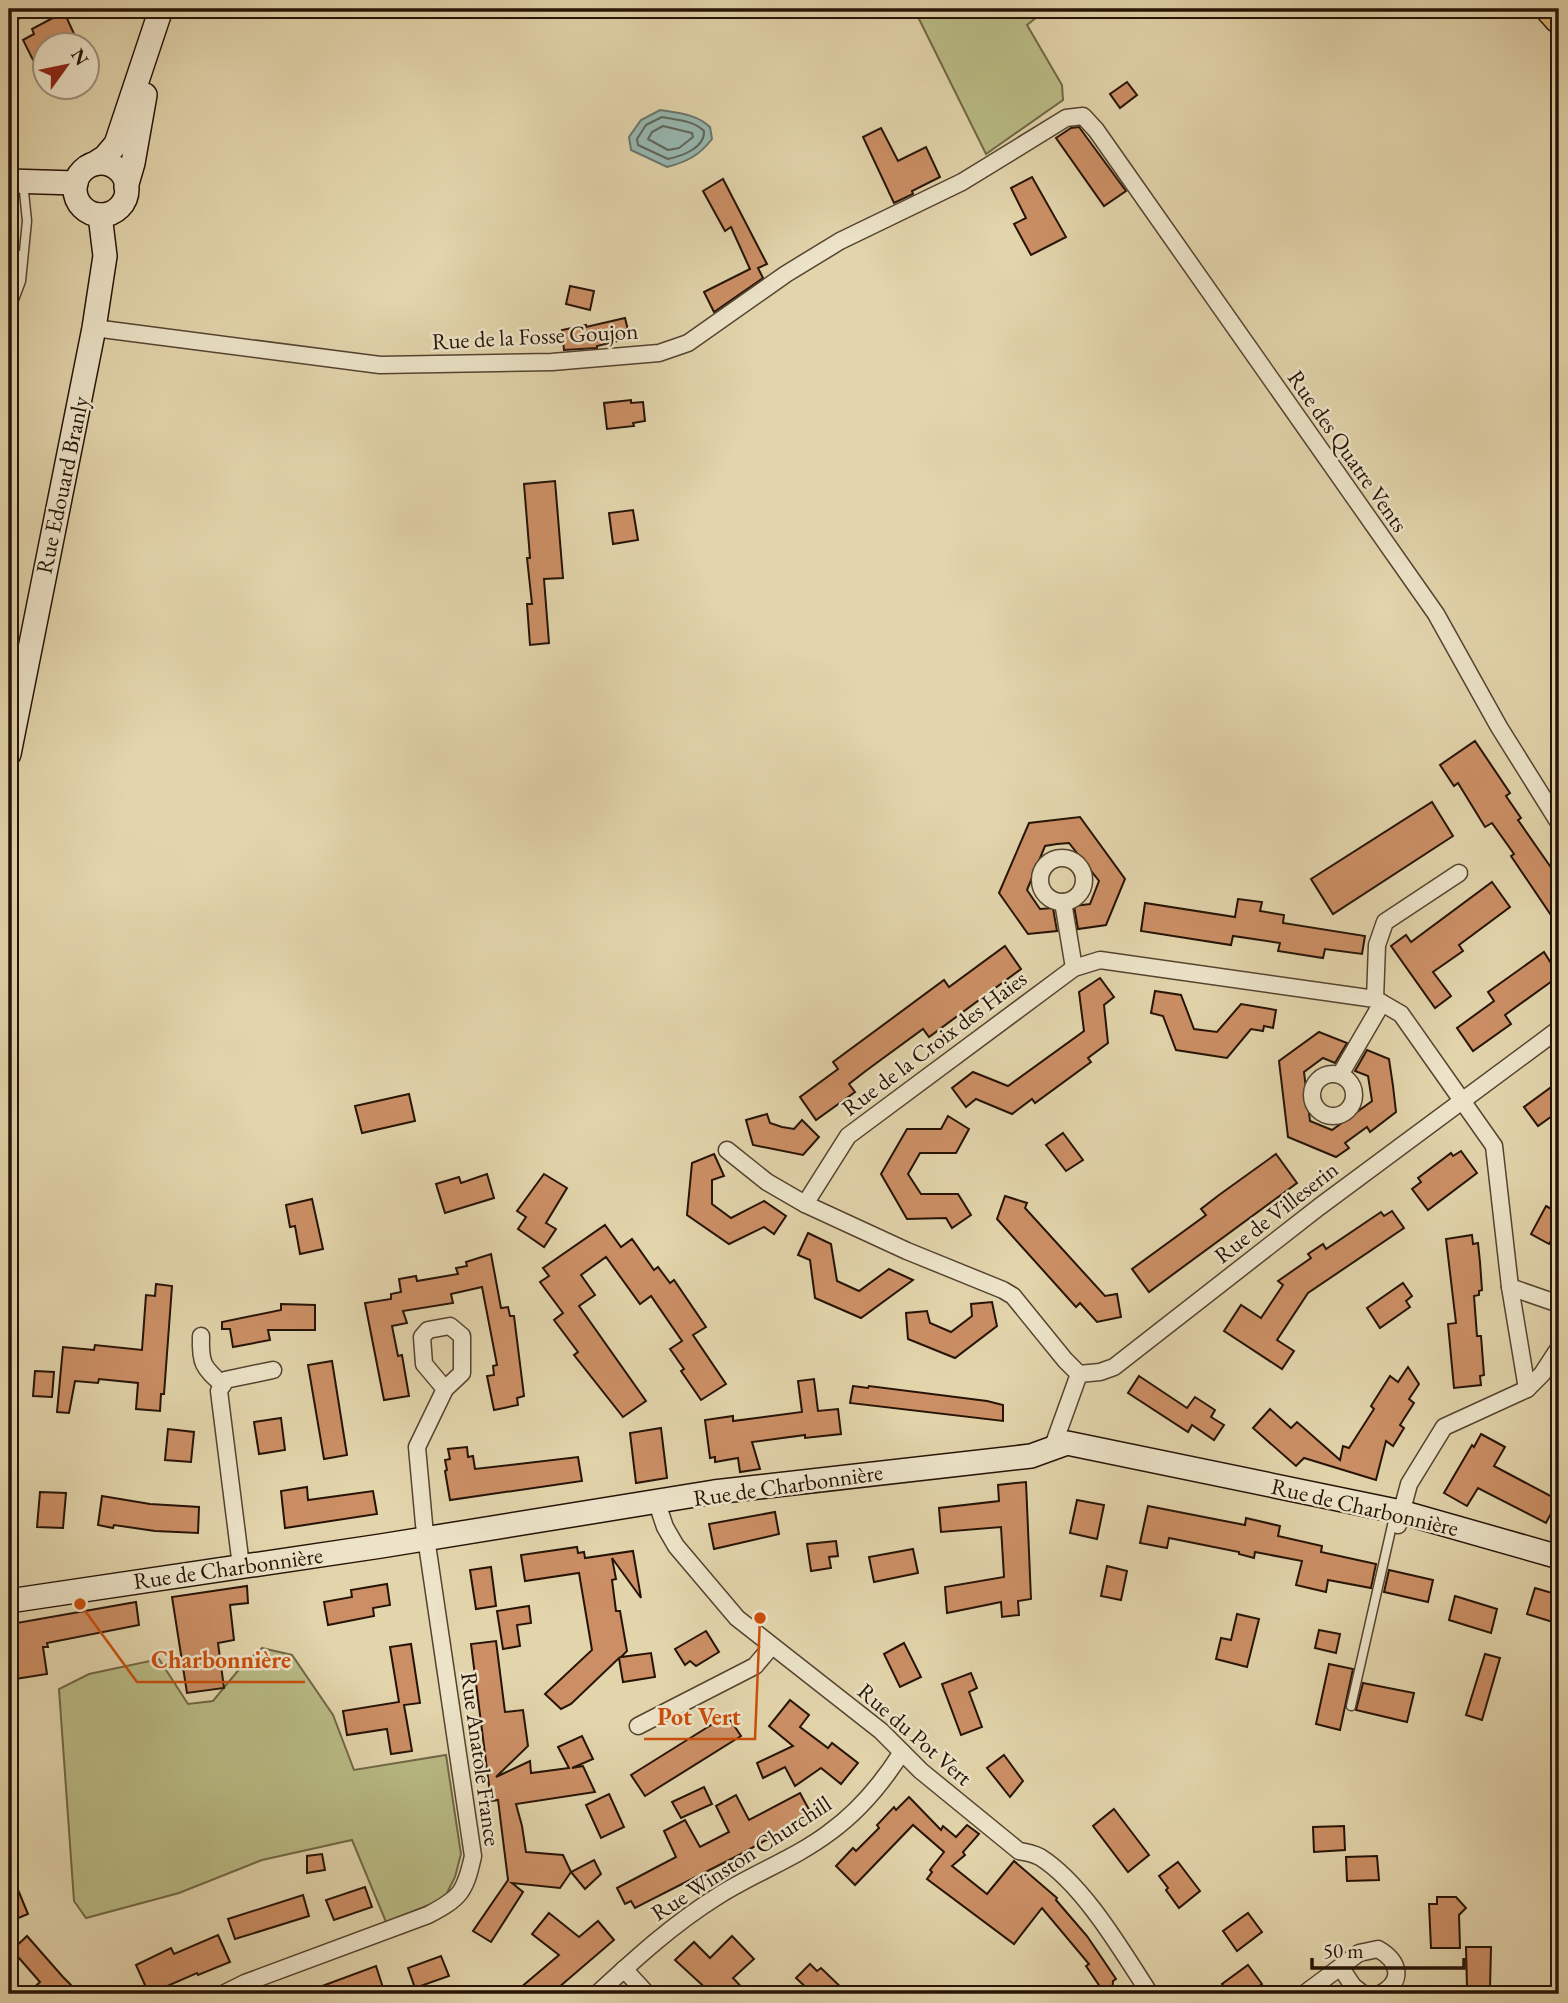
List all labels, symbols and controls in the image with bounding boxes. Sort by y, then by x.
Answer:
north arrow [32,32,102,102]
text: N [65,44,95,71]
street label: Rue de la Fosse Goujon [431,316,639,356]
street label: Rue des Quatre Vents [1281,364,1415,538]
street label: Rue Edouard Branly [29,393,96,577]
street label: Rue de la Croix des Haies [835,963,1033,1123]
street label: Rue de Villeserin [1208,1154,1344,1270]
street label: Rue de Charbonnière [691,1457,885,1513]
street label: Rue de Charbonnière [1269,1471,1462,1543]
street label: Rue de Charbonnière [131,1540,325,1596]
callout: Charbonnière [137,1637,305,1682]
text: Charbonnière [151,1644,291,1675]
street label: Rue Anatole France [454,1670,508,1848]
street label: Rue du Pot Vert [851,1676,979,1792]
callout: Pot Vert [644,1694,755,1739]
text: Pot Vert [657,1701,741,1732]
street label: Rue Winston Churchill [645,1788,837,1928]
scale bar [1312,1926,1465,1970]
text: 50 m [1323,1937,1364,1964]

